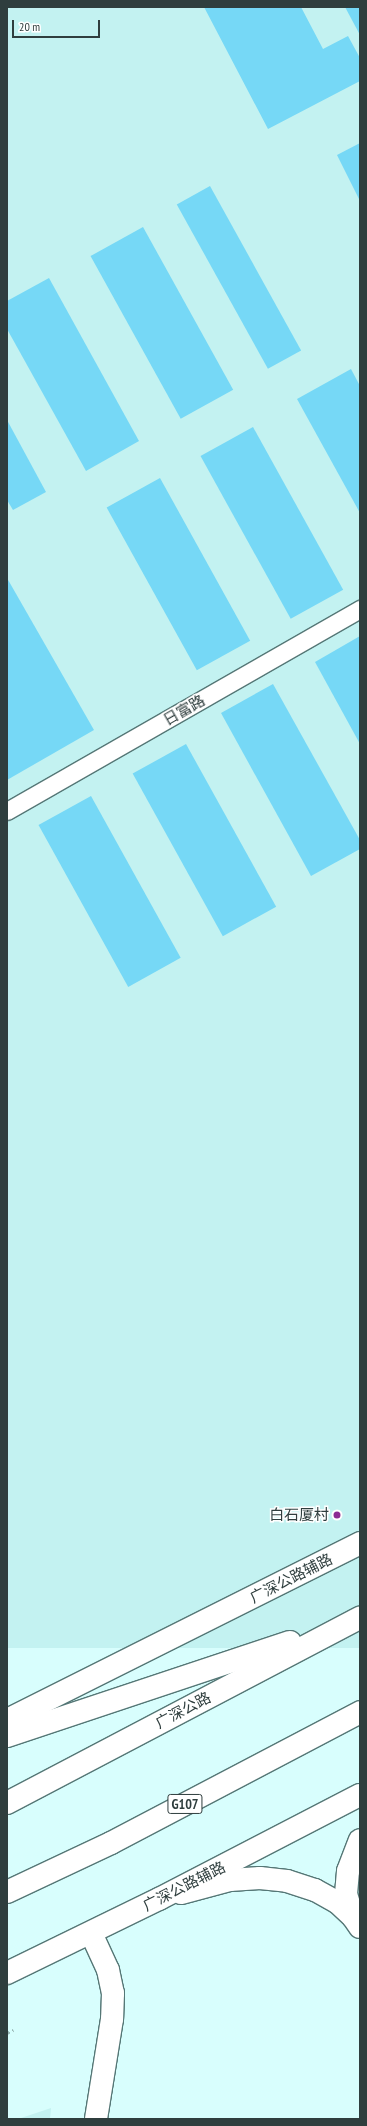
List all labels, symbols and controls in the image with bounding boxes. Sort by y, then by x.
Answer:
scale bar [14,12,102,38]
text: 20 m [19,19,40,34]
street label: 日富路 [160,691,208,729]
place label: 白石厦村 [269,1506,329,1524]
marker: 白石厦村 [332,1510,342,1520]
street label: 广深公路辅路 [247,1550,335,1606]
street label: 广深公路 [152,1688,214,1732]
road number: G107 [167,1792,203,1816]
street label: 广深公路辅路 [140,1858,228,1914]

